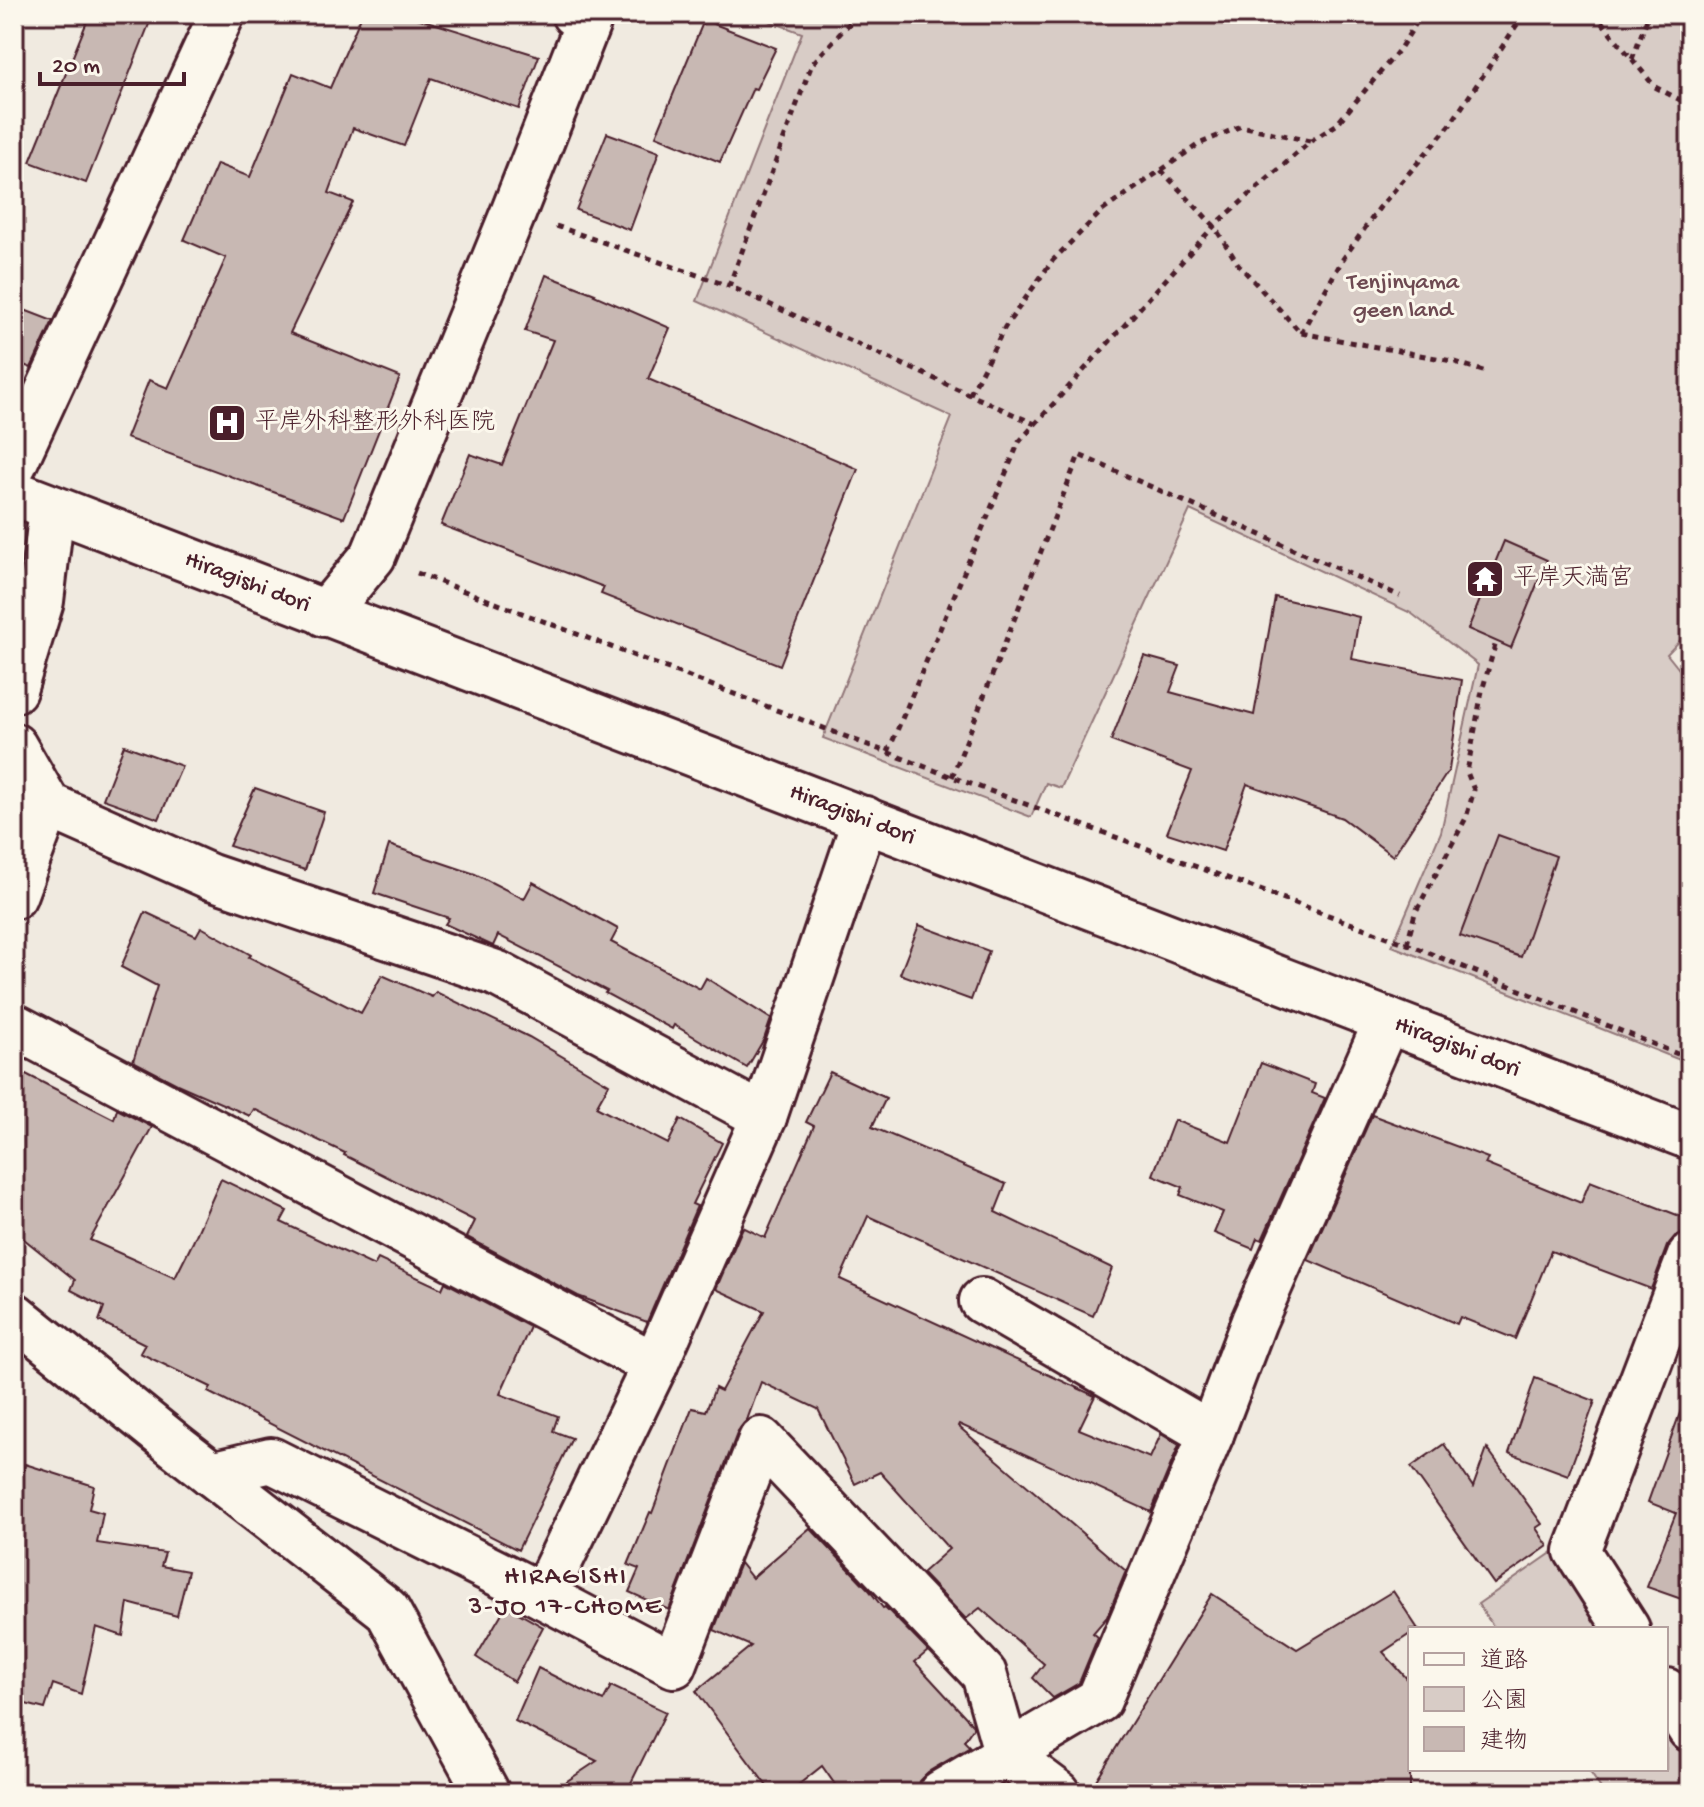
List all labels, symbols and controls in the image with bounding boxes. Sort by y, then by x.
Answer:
scale bar [40,36,184,86]
text: 20 m [52,53,100,82]
park label: Tenjinyama geen land [1345,269,1460,326]
hospital icon: 平岸外科整形外科医院 [206,402,248,444]
place label: 平岸外科整形外科医院 [255,408,495,438]
street label: Hiragishi dori [180,545,314,620]
temple icon: 平岸天満宮 [1464,558,1506,600]
place label: 平岸天満宮 [1513,564,1633,594]
street label: Hiragishi dori [785,778,919,852]
street label: Hiragishi dori [1390,1010,1524,1085]
district label: HIRAGISHI 3-JO 17-CHOME [468,1563,663,1624]
legend [1408,1627,1668,1771]
text: 道路 [1480,1647,1528,1677]
text: 公園 [1480,1688,1528,1717]
text: 建物 [1480,1727,1528,1757]

